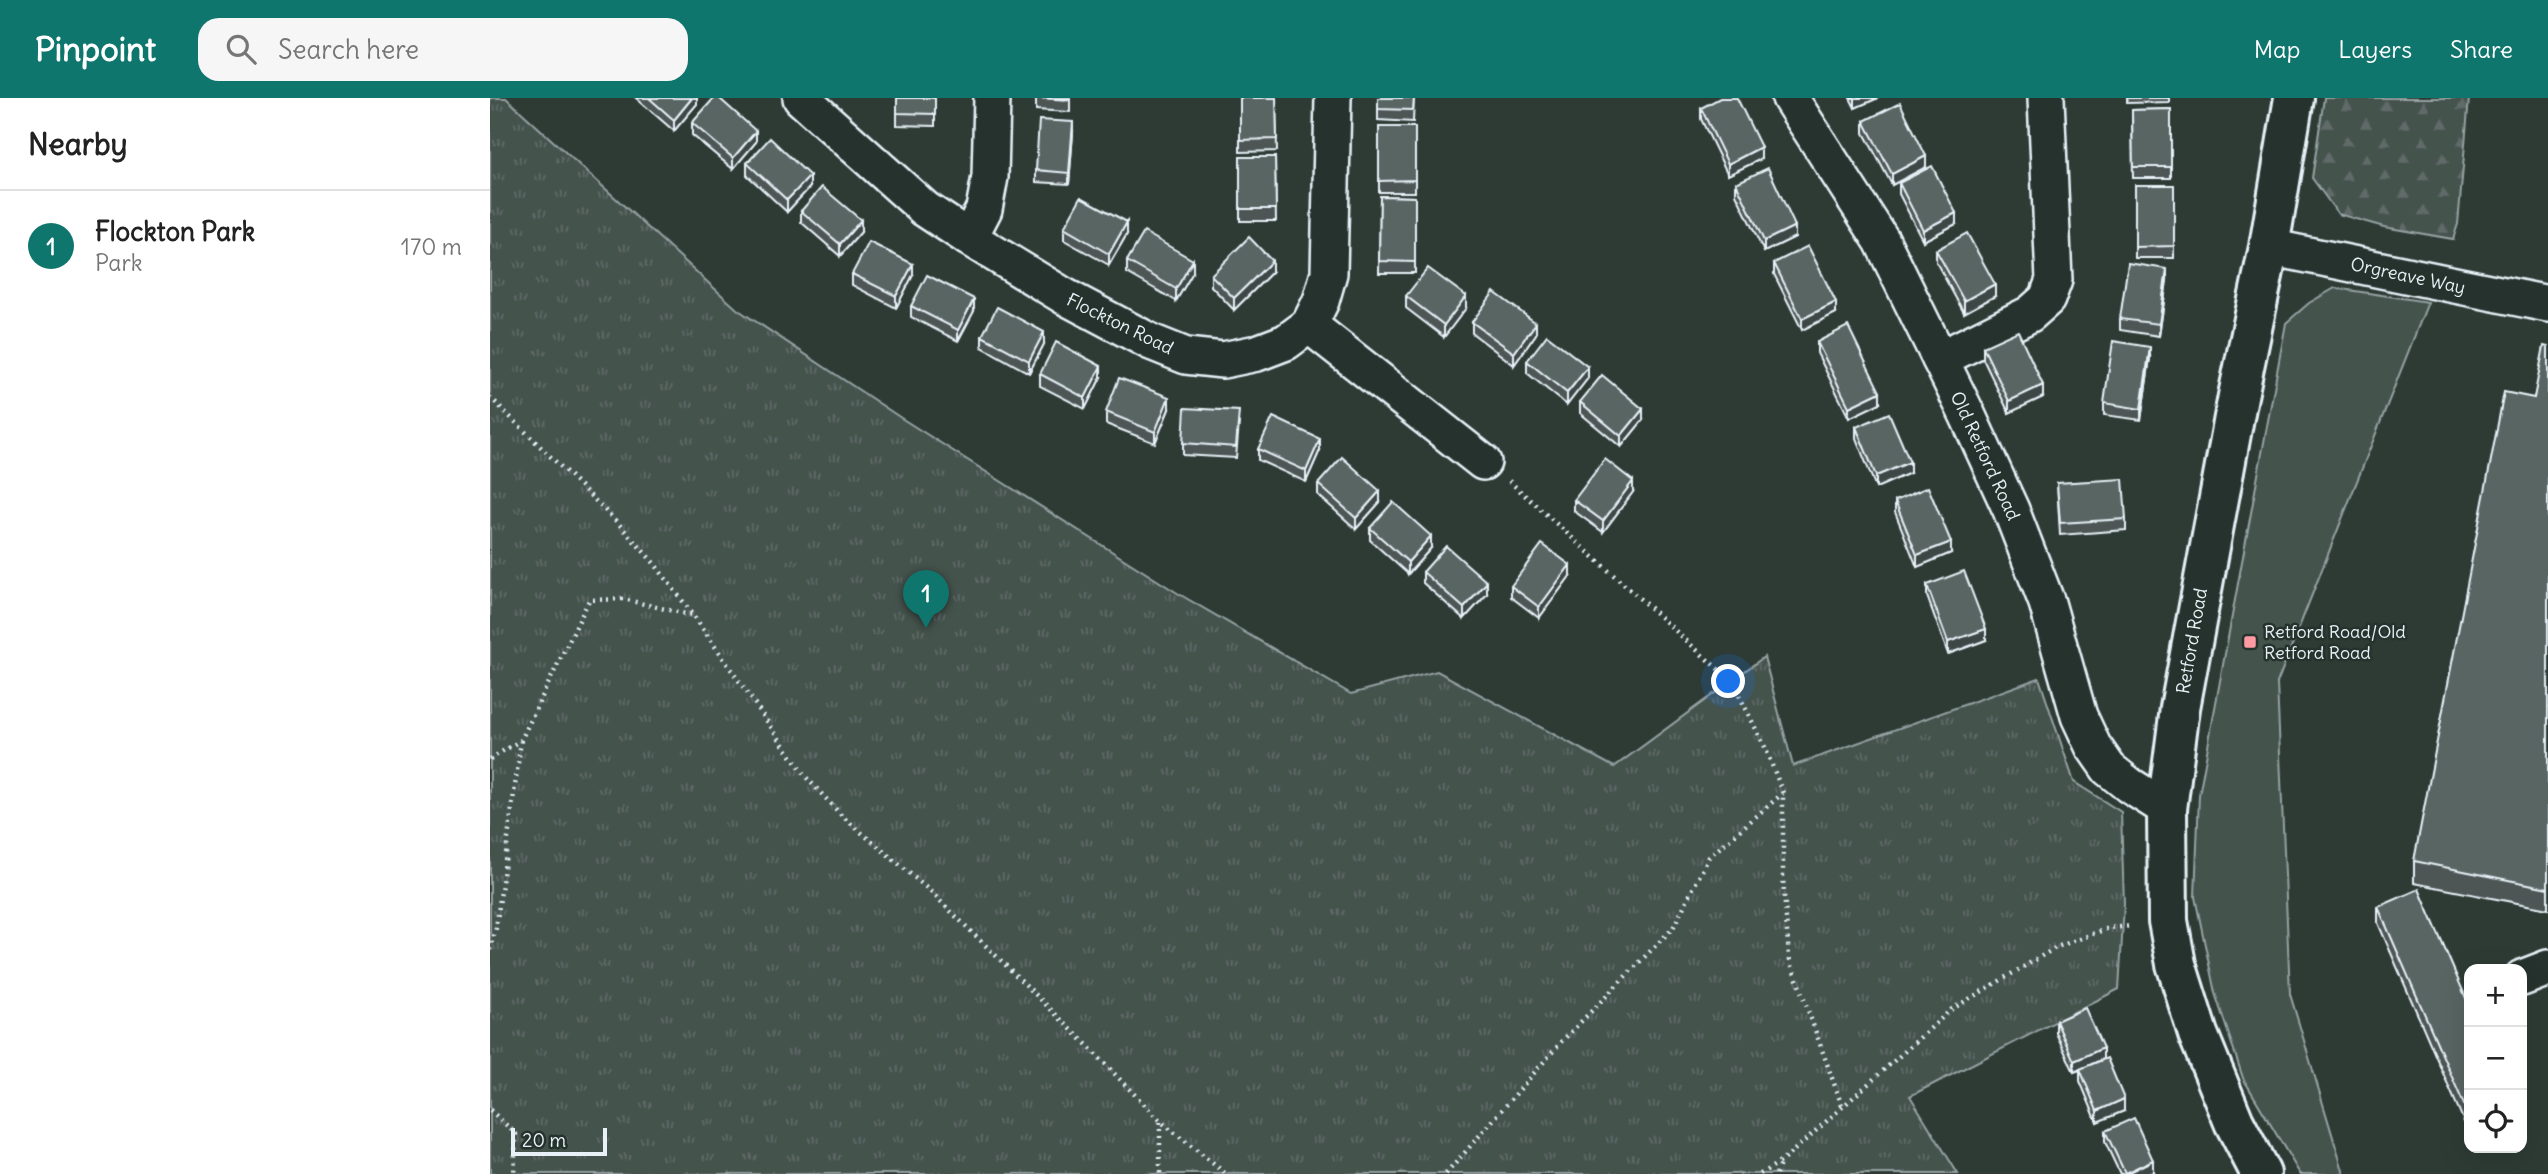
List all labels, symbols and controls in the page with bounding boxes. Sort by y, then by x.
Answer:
search box [198,18,688,81]
text: Pinpoint [35,28,156,70]
icon: search [222,30,260,68]
text: Search here [278,33,419,66]
text: Map [2254,34,2300,64]
text: Layers [2338,34,2412,64]
text: Share [2450,34,2513,64]
text: Nearby [28,125,128,163]
text: Flockton Park [95,215,255,248]
text: 1 [46,232,56,261]
text: 170 m [401,232,462,261]
text: Park [95,248,143,277]
street label: Orgreave Way [2349,252,2468,299]
street label: Flockton Road [1063,288,1178,359]
street label: Old Retford Road [1946,388,2026,524]
pin: 1 [903,570,949,628]
street label: Retford Road [2171,586,2212,696]
place label: Retford Road/Old Retford Road [2264,620,2406,664]
marker: Retford Road/Old Retford Road [2242,634,2258,650]
your location [1711,664,1745,698]
map controls [2464,964,2527,1153]
button: + [2464,964,2527,1027]
button: − [2464,1027,2527,1090]
button: locate [2464,1090,2527,1153]
scale bar [511,1125,607,1157]
text: 20 m [522,1128,566,1152]

